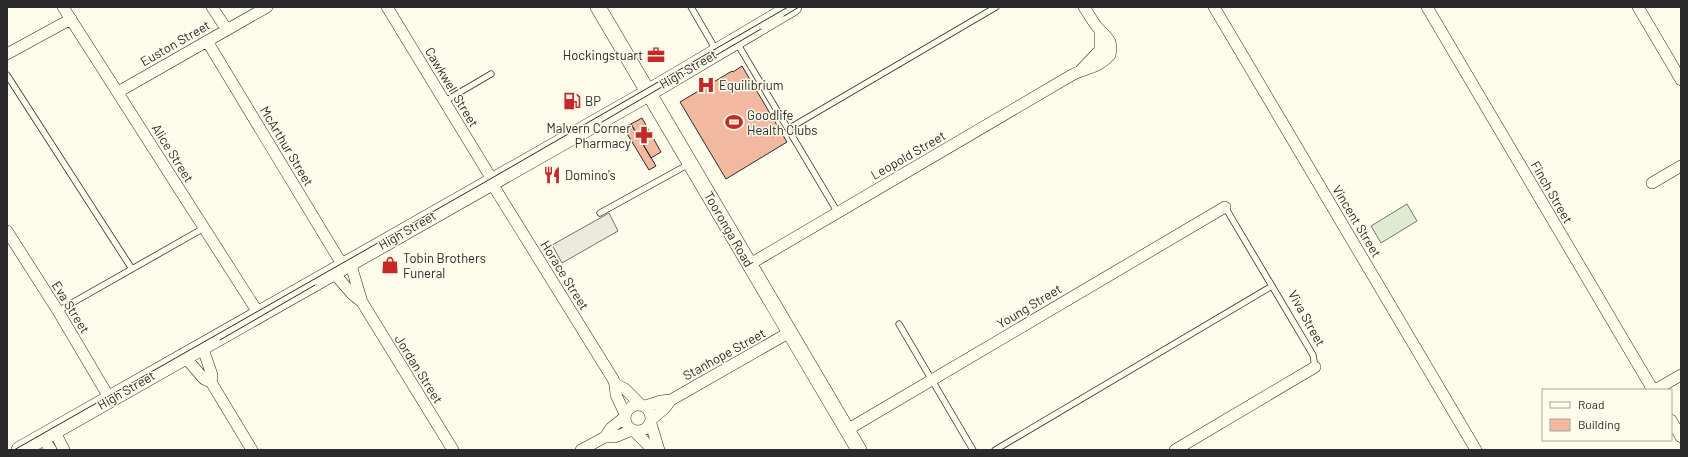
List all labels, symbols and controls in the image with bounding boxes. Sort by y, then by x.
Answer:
street label: Euston Street [137,17,213,69]
street label: Cawkwell Street [422,44,482,130]
office icon: Hockingstuart [646,45,666,65]
street label: High Street [656,46,720,92]
place label: Hockingstuart [563,47,643,63]
hospital icon: Equilibrium [696,75,716,95]
place label: Equilibrium [719,77,784,93]
fuel station icon: BP [562,91,582,111]
place label: BP [585,93,601,109]
street label: McArthur Street [257,103,317,189]
place label: Goodlife Health Clubs [747,107,818,138]
sports icon: Goodlife Health Clubs [724,112,744,132]
place label: Malvern Corner Pharmacy [547,120,631,151]
street label: Alice Street [149,121,197,185]
pharmacy icon: Malvern Corner Pharmacy [634,125,654,145]
street label: Leopold Street [868,127,948,183]
street label: Finch Street [1528,158,1576,226]
restaurant icon: Domino's [542,165,562,185]
place label: Domino's [565,167,616,183]
street label: Vincent Street [1329,182,1385,260]
street label: Tooronga Road [701,188,757,270]
street label: High Street [375,207,439,253]
street label: Horace Street [537,237,593,313]
place label: Tobin Brothers Funeral [403,250,486,281]
shop icon: Tobin Brothers Funeral [380,255,400,275]
street label: Eva Street [49,278,93,336]
street label: Young Street [994,280,1064,332]
street label: Viva Street [1285,287,1329,349]
street label: Stanhope Street [680,325,768,383]
street label: Jordan Street [392,332,446,406]
street label: High Street [94,367,158,413]
legend [1542,389,1672,441]
text: Road [1578,397,1605,411]
text: Building [1578,417,1620,431]

